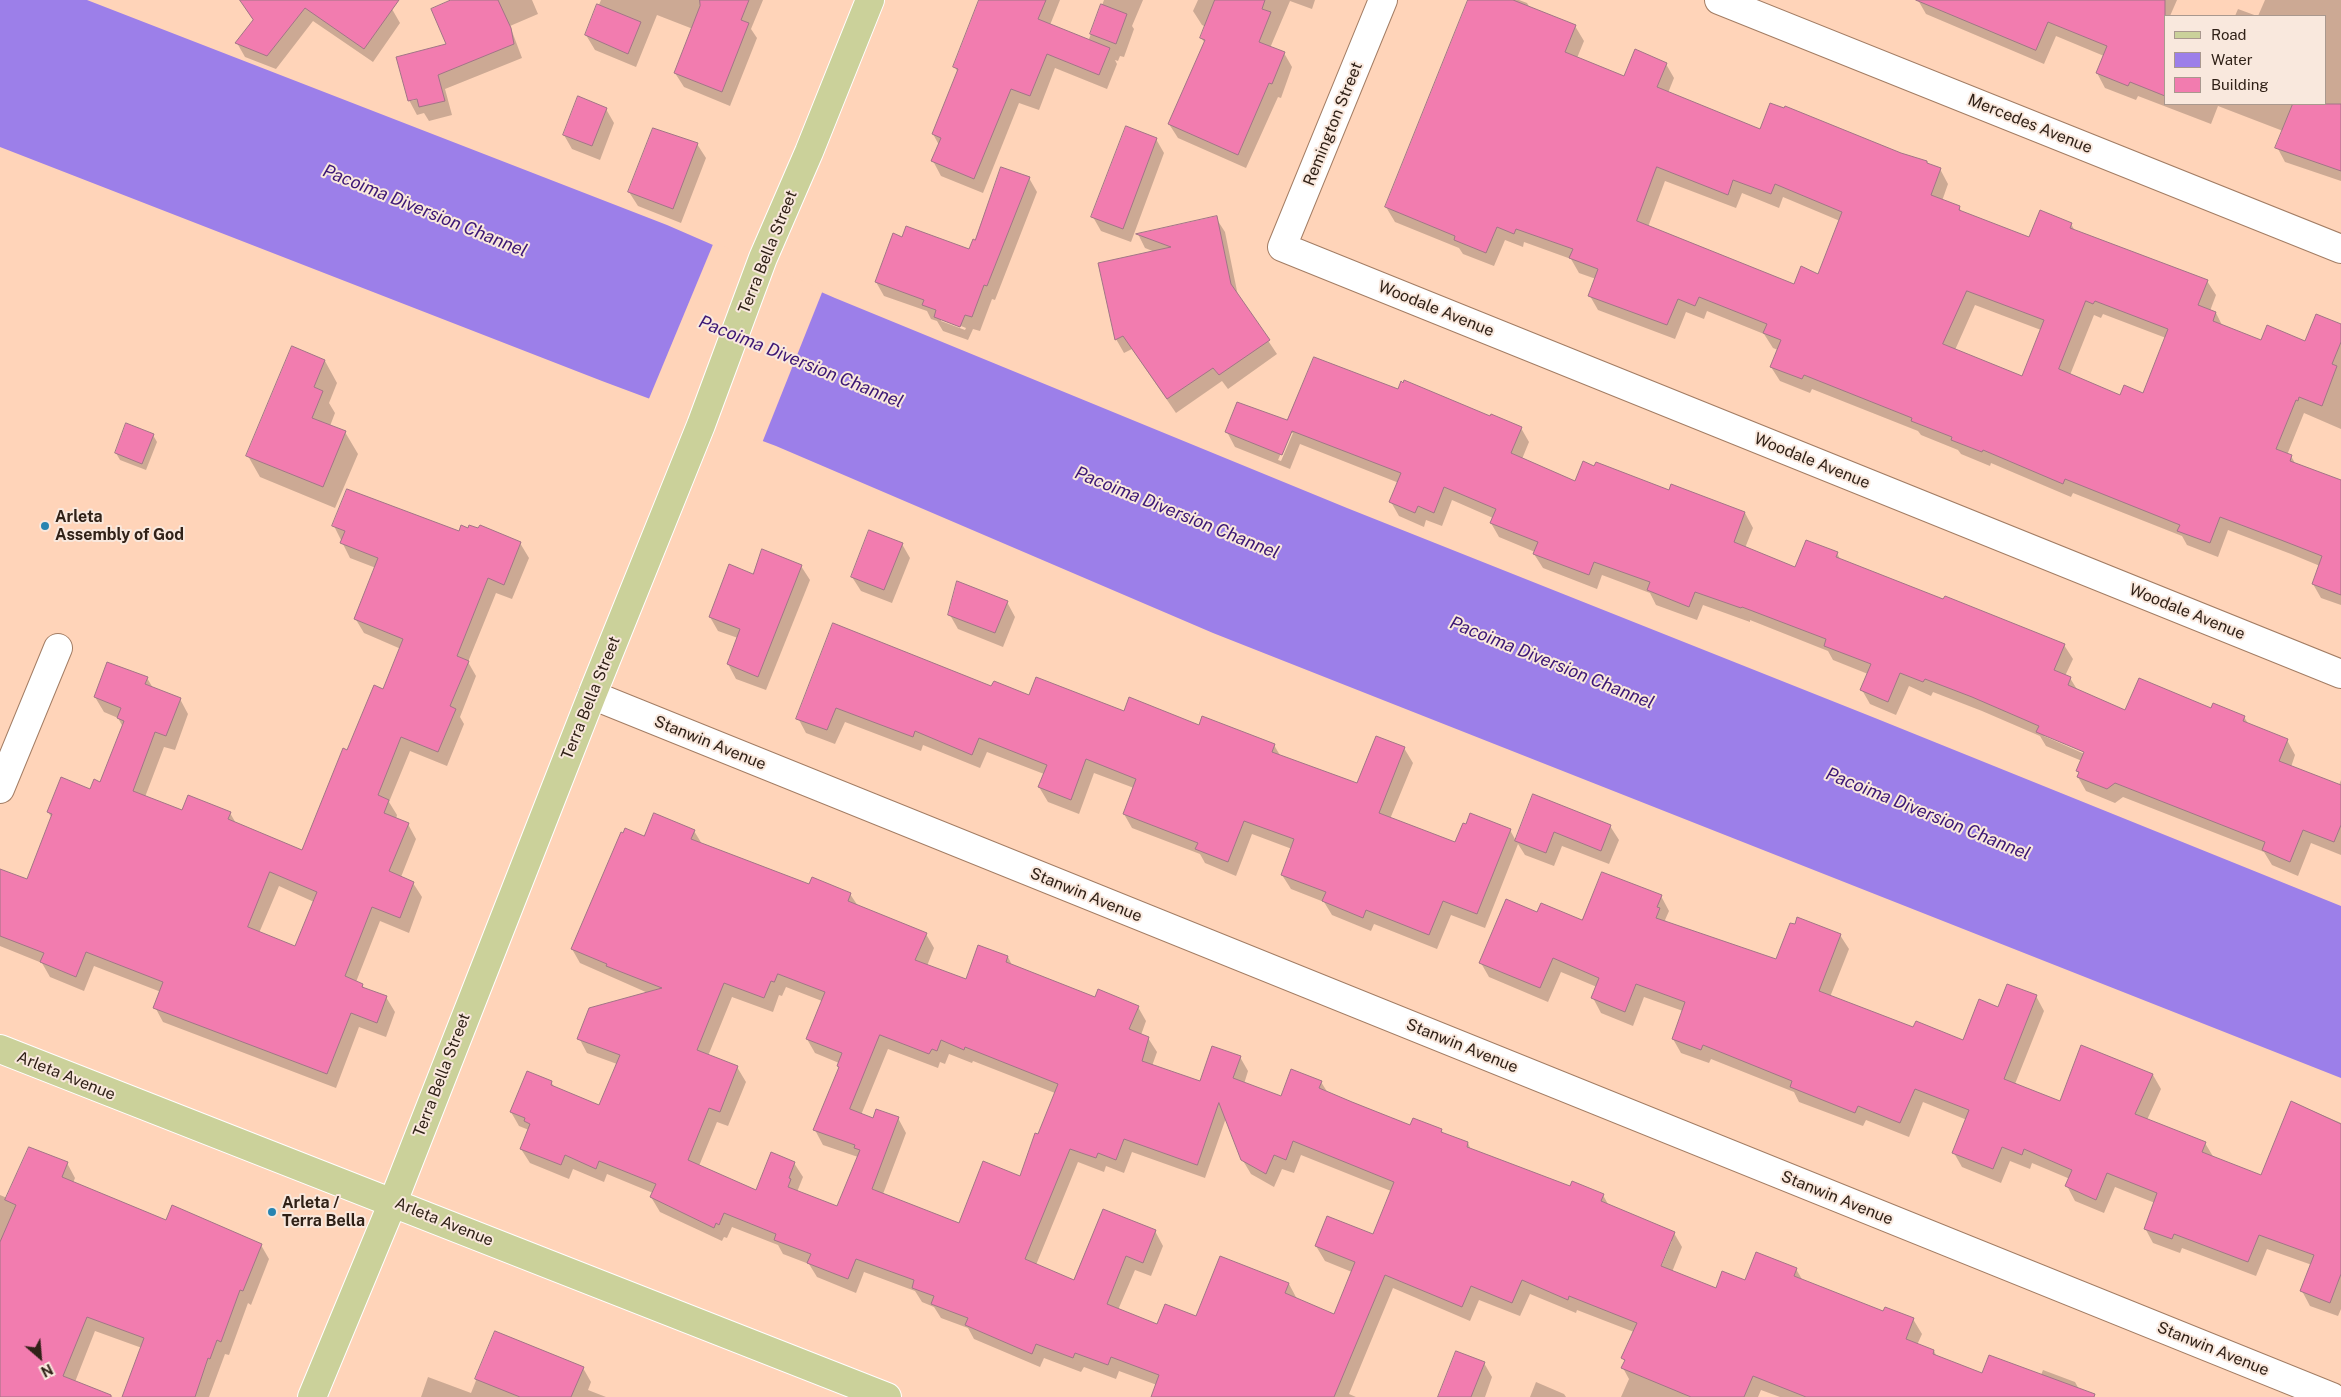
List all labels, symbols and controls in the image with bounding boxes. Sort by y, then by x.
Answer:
legend [2164,15,2326,105]
text: Road [2211,26,2247,43]
text: Water [2211,51,2253,68]
street label: Remington Street [1299,59,1367,189]
text: Building [2211,76,2269,93]
street label: Mercedes Avenue [1965,90,2095,158]
water label: Pacoima Diversion Channel [320,160,530,262]
street label: Terra Bella Street [735,188,801,316]
street label: Woodale Avenue [1375,277,1497,341]
water label: Pacoima Diversion Channel [696,311,906,413]
street label: Woodale Avenue [1751,429,1873,493]
water label: Pacoima Diversion Channel [1072,462,1282,564]
place label: Arleta Assembly of God [55,507,184,545]
marker: Arleta Assembly of God [39,520,51,532]
street label: Woodale Avenue [2126,580,2248,644]
water label: Pacoima Diversion Channel [1447,612,1657,714]
street label: Terra Bella Street [558,634,624,762]
street label: Stanwin Avenue [651,712,769,774]
water label: Pacoima Diversion Channel [1823,763,2033,865]
street label: Stanwin Avenue [1027,864,1145,926]
street label: Terra Bella Street [410,1010,474,1140]
street label: Stanwin Avenue [1403,1015,1521,1077]
street label: Arleta Avenue [14,1048,118,1104]
street label: Stanwin Avenue [1778,1167,1896,1229]
place label: Arleta / Terra Bella [282,1193,365,1231]
street label: Arleta Avenue [392,1194,496,1250]
marker: Arleta / Terra Bella [266,1206,278,1218]
street label: Stanwin Avenue [2154,1318,2272,1380]
north arrow [15,1332,65,1382]
text: N [38,1361,55,1380]

